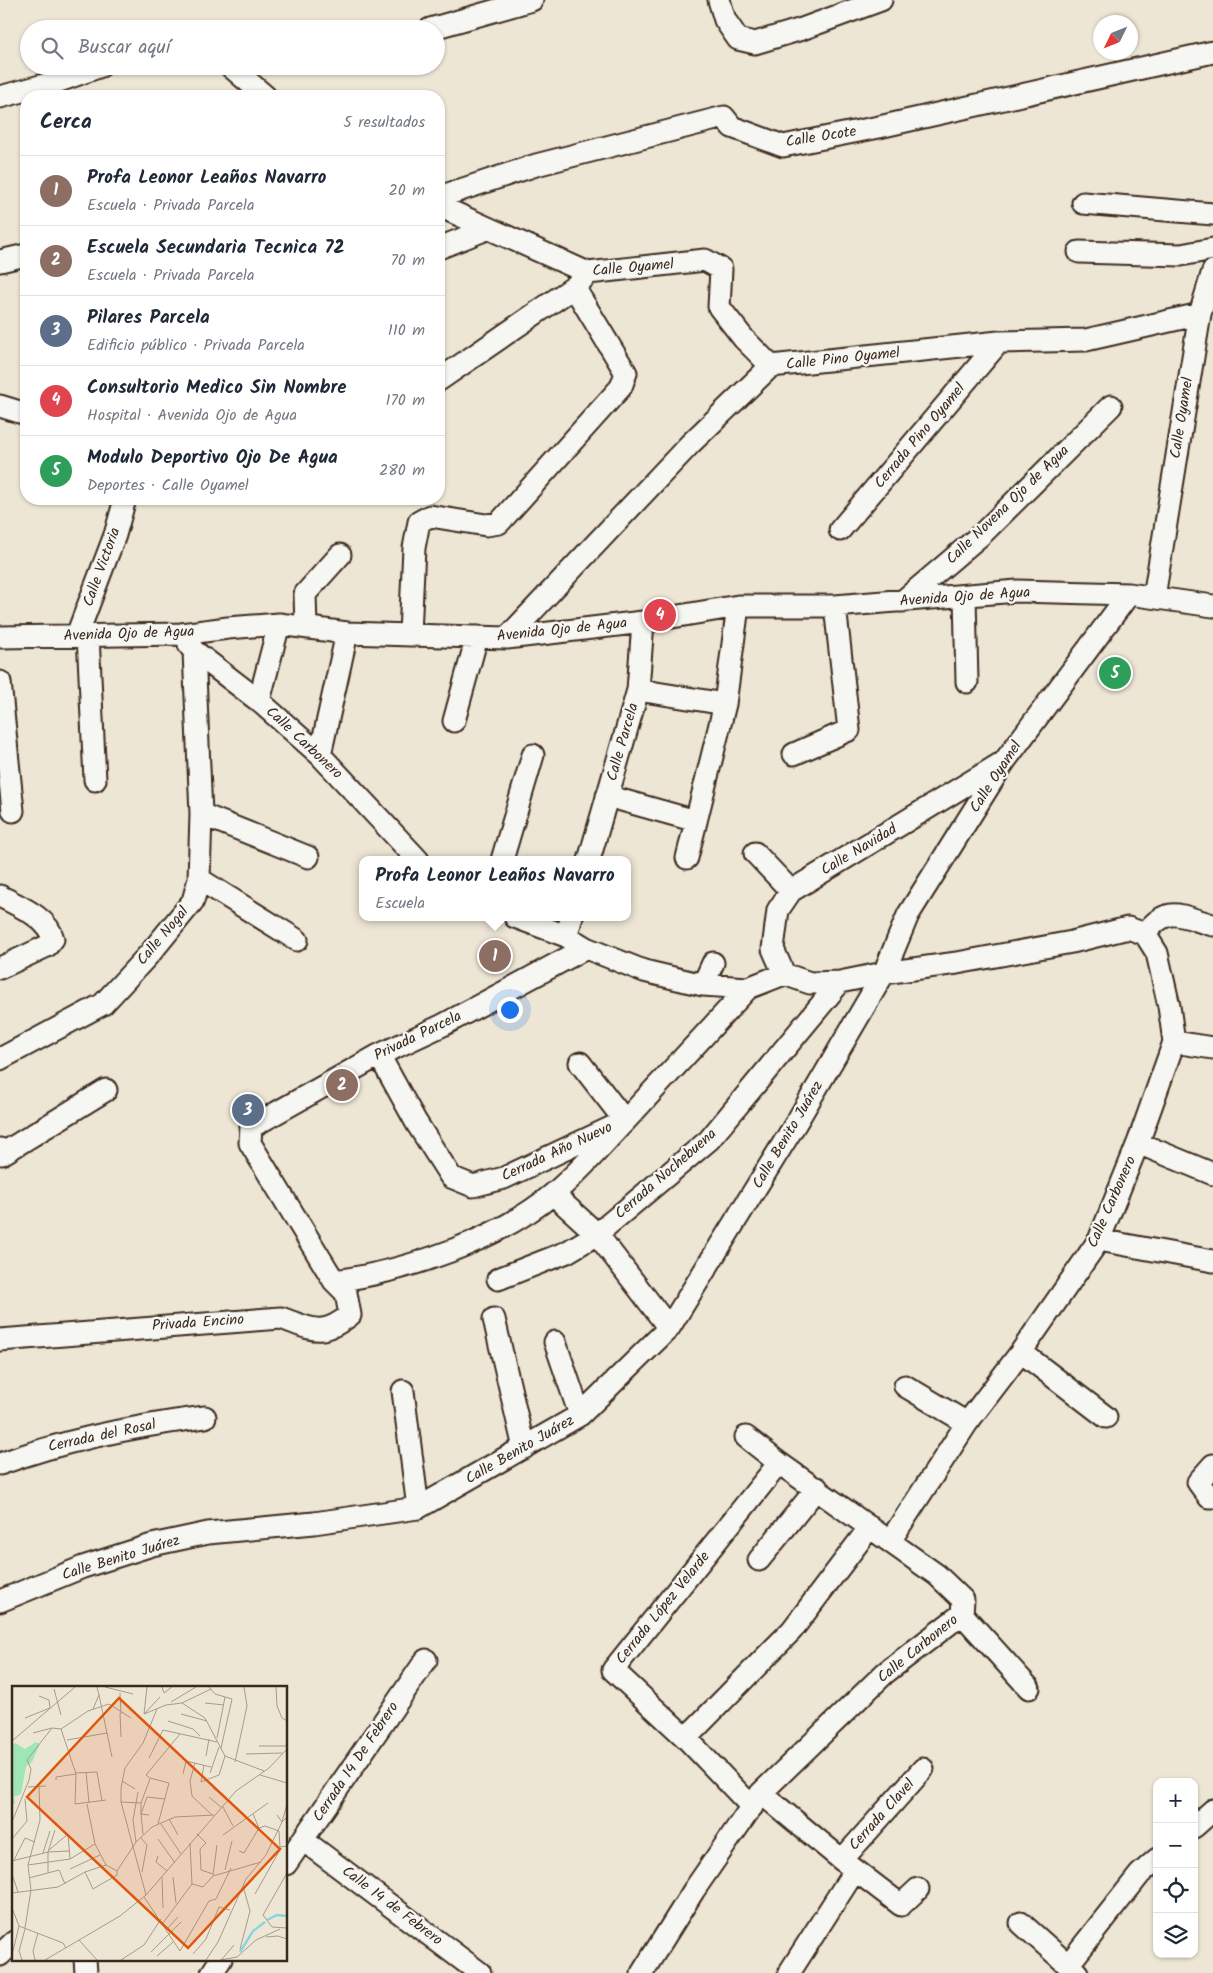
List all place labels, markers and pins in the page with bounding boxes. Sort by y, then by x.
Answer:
pin: 4 [644,596,676,634]
pin: 5 [1099,654,1131,692]
pin: 1 [479,937,511,975]
pin: 2 [326,1066,358,1104]
pin: 3 [232,1091,264,1129]

